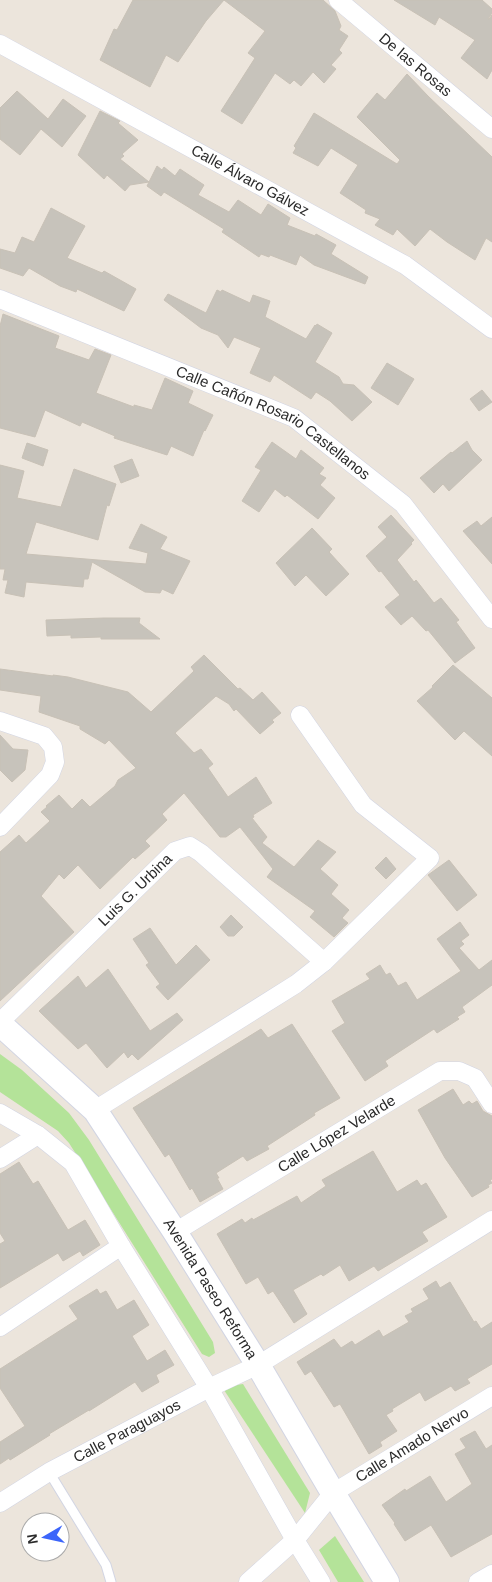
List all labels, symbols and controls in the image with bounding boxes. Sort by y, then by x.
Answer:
street label: De las Rosas [376,29,455,100]
street label: Calle Álvaro Gálvez [188,141,312,219]
street label: Calle Cañón Rosario Castellanos [174,362,374,483]
street label: Luis G. Urbina [95,849,176,929]
street label: Calle López Velarde [274,1091,398,1176]
street label: Avenida Paseo Reforma [161,1215,261,1362]
street label: Calle Paraguayos [70,1396,183,1466]
street label: Calle Amado Nervo [352,1403,471,1485]
north arrow [20,1512,70,1562]
text: N [23,1533,41,1545]

